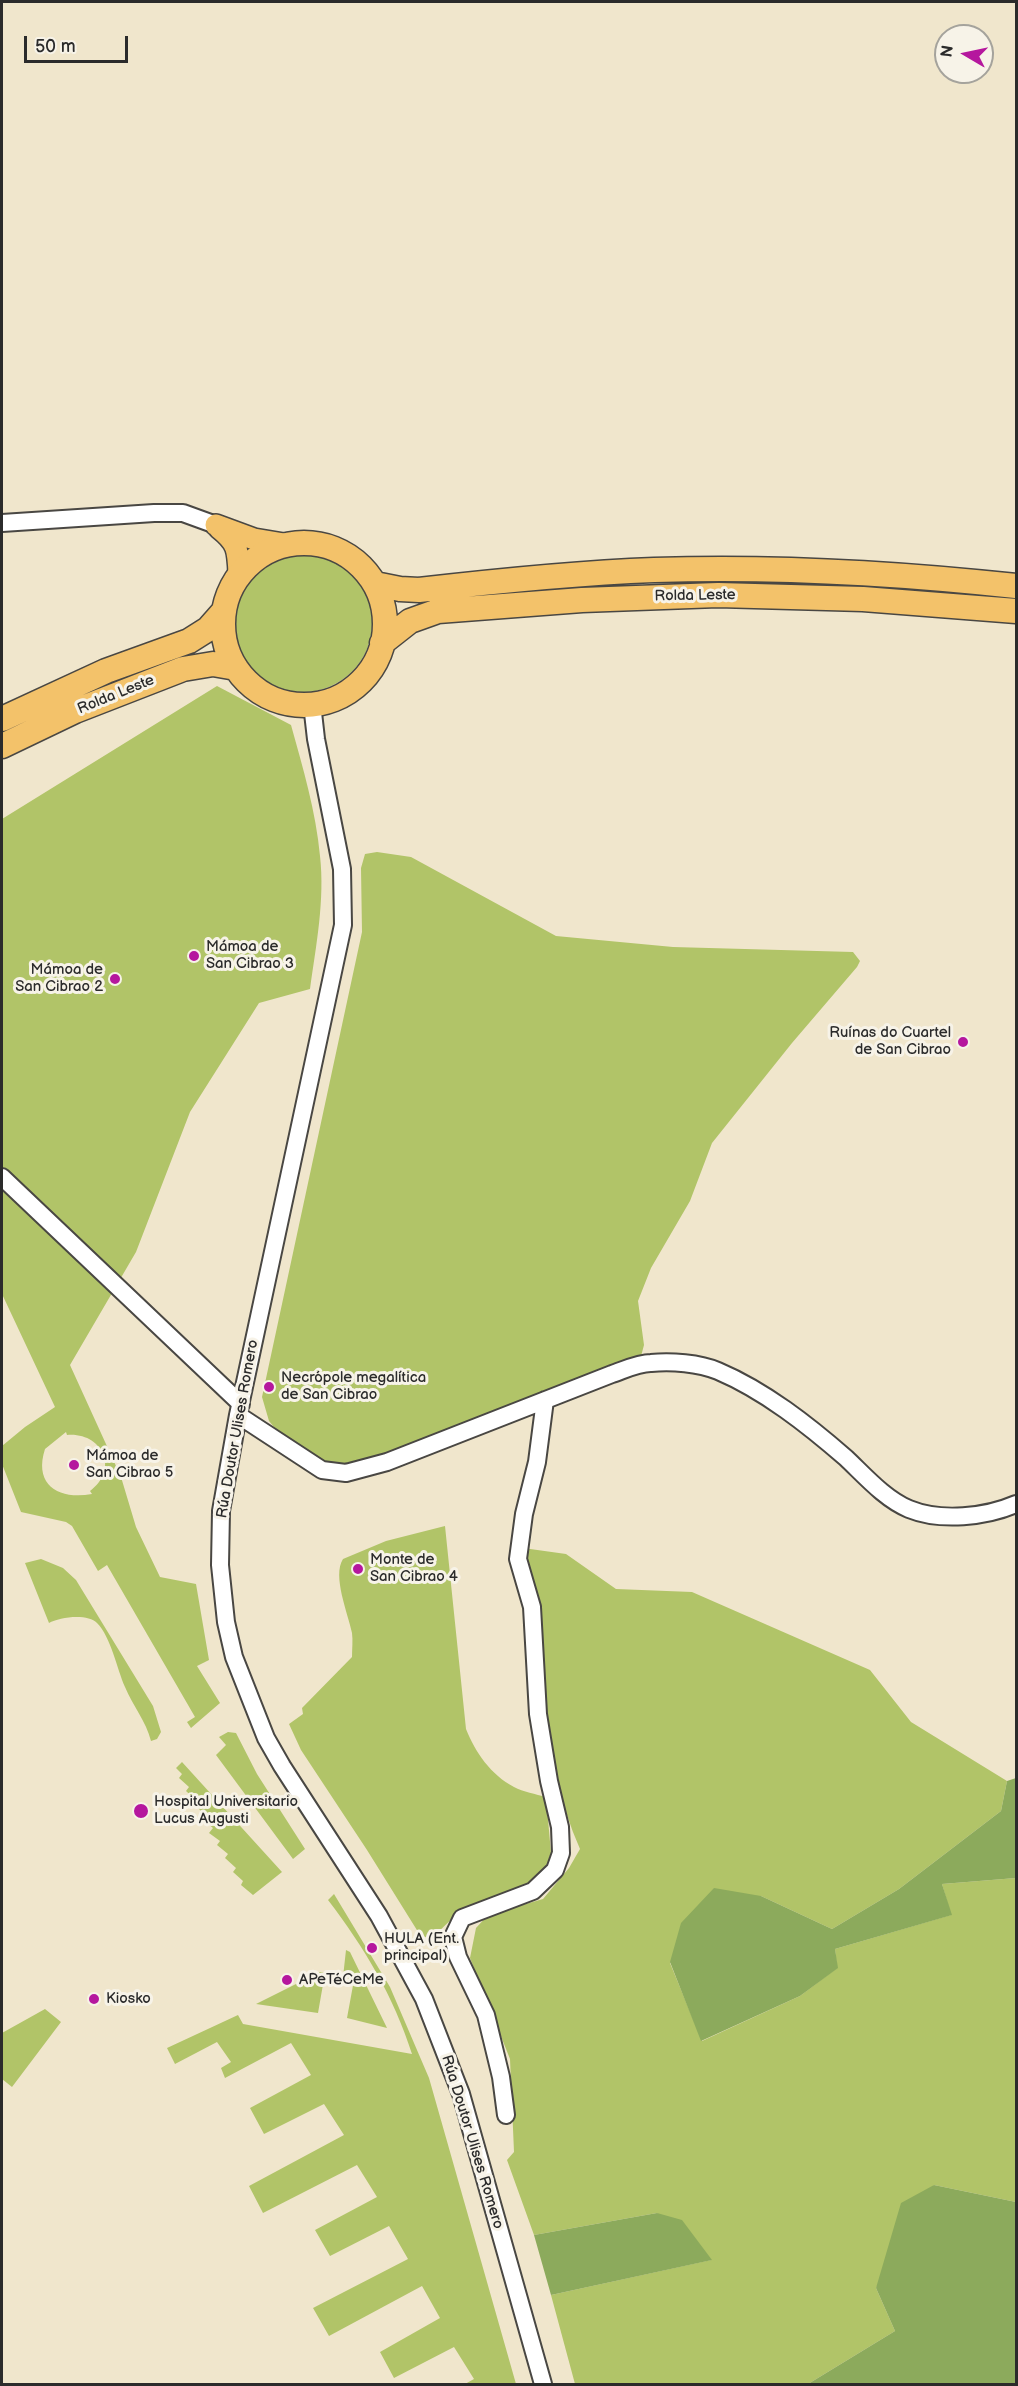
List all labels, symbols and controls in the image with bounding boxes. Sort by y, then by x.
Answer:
scale bar [27,24,130,62]
north arrow [934,24,994,84]
text: 50 m [35,36,76,57]
text: N [937,44,958,59]
street label: Rolda Leste [654,586,736,606]
street label: Rolda Leste [75,671,157,719]
place label: Mámoa de San Cibrao 3 [206,938,294,973]
marker: Mámoa de San Cibrao 3 [187,949,201,963]
place label: Mámoa de San Cibrao 2 [15,961,103,996]
marker: Mámoa de San Cibrao 2 [108,972,122,986]
place label: Ruínas do Cuartel de San Cibrao [829,1024,951,1059]
marker: Ruínas do Cuartel de San Cibrao [956,1035,970,1049]
street label: Rúa Doutor Ulises Romero [213,1338,263,1520]
place label: Necrópole megalítica de San Cibrao [281,1369,426,1404]
marker: Necrópole megalítica de San Cibrao [262,1380,276,1394]
place label: Mámoa de San Cibrao 5 [86,1447,173,1482]
marker: Mámoa de San Cibrao 5 [67,1458,81,1472]
place label: Monte de San Cibrao 4 [370,1551,458,1586]
marker: Monte de San Cibrao 4 [351,1562,365,1576]
place label: Hospital Universitario Lucus Augusti [154,1793,298,1828]
marker: Hospital Universitario Lucus Augusti [132,1802,150,1820]
place label: HULA (Ent. principal) [384,1930,459,1965]
marker: HULA (Ent. principal) [365,1941,379,1955]
place label: APeTéCeMe [299,1971,384,1989]
marker: APeTéCeMe [280,1973,294,1987]
place label: Kiosko [106,1990,151,2008]
marker: Kiosko [87,1992,101,2006]
street label: Rúa Doutor Ulises Romero [437,2053,507,2231]

